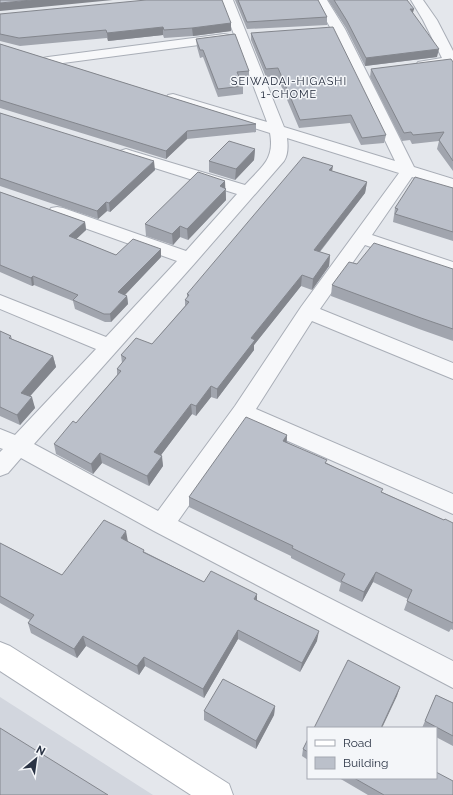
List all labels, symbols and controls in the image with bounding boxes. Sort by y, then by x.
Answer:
district label: SEIWADAI-HIGASHI 1-CHOME [231,75,347,101]
legend [307,727,437,779]
text: Road [343,736,372,750]
north arrow [16,739,56,779]
text: N [34,743,47,758]
text: Building [343,756,389,770]

